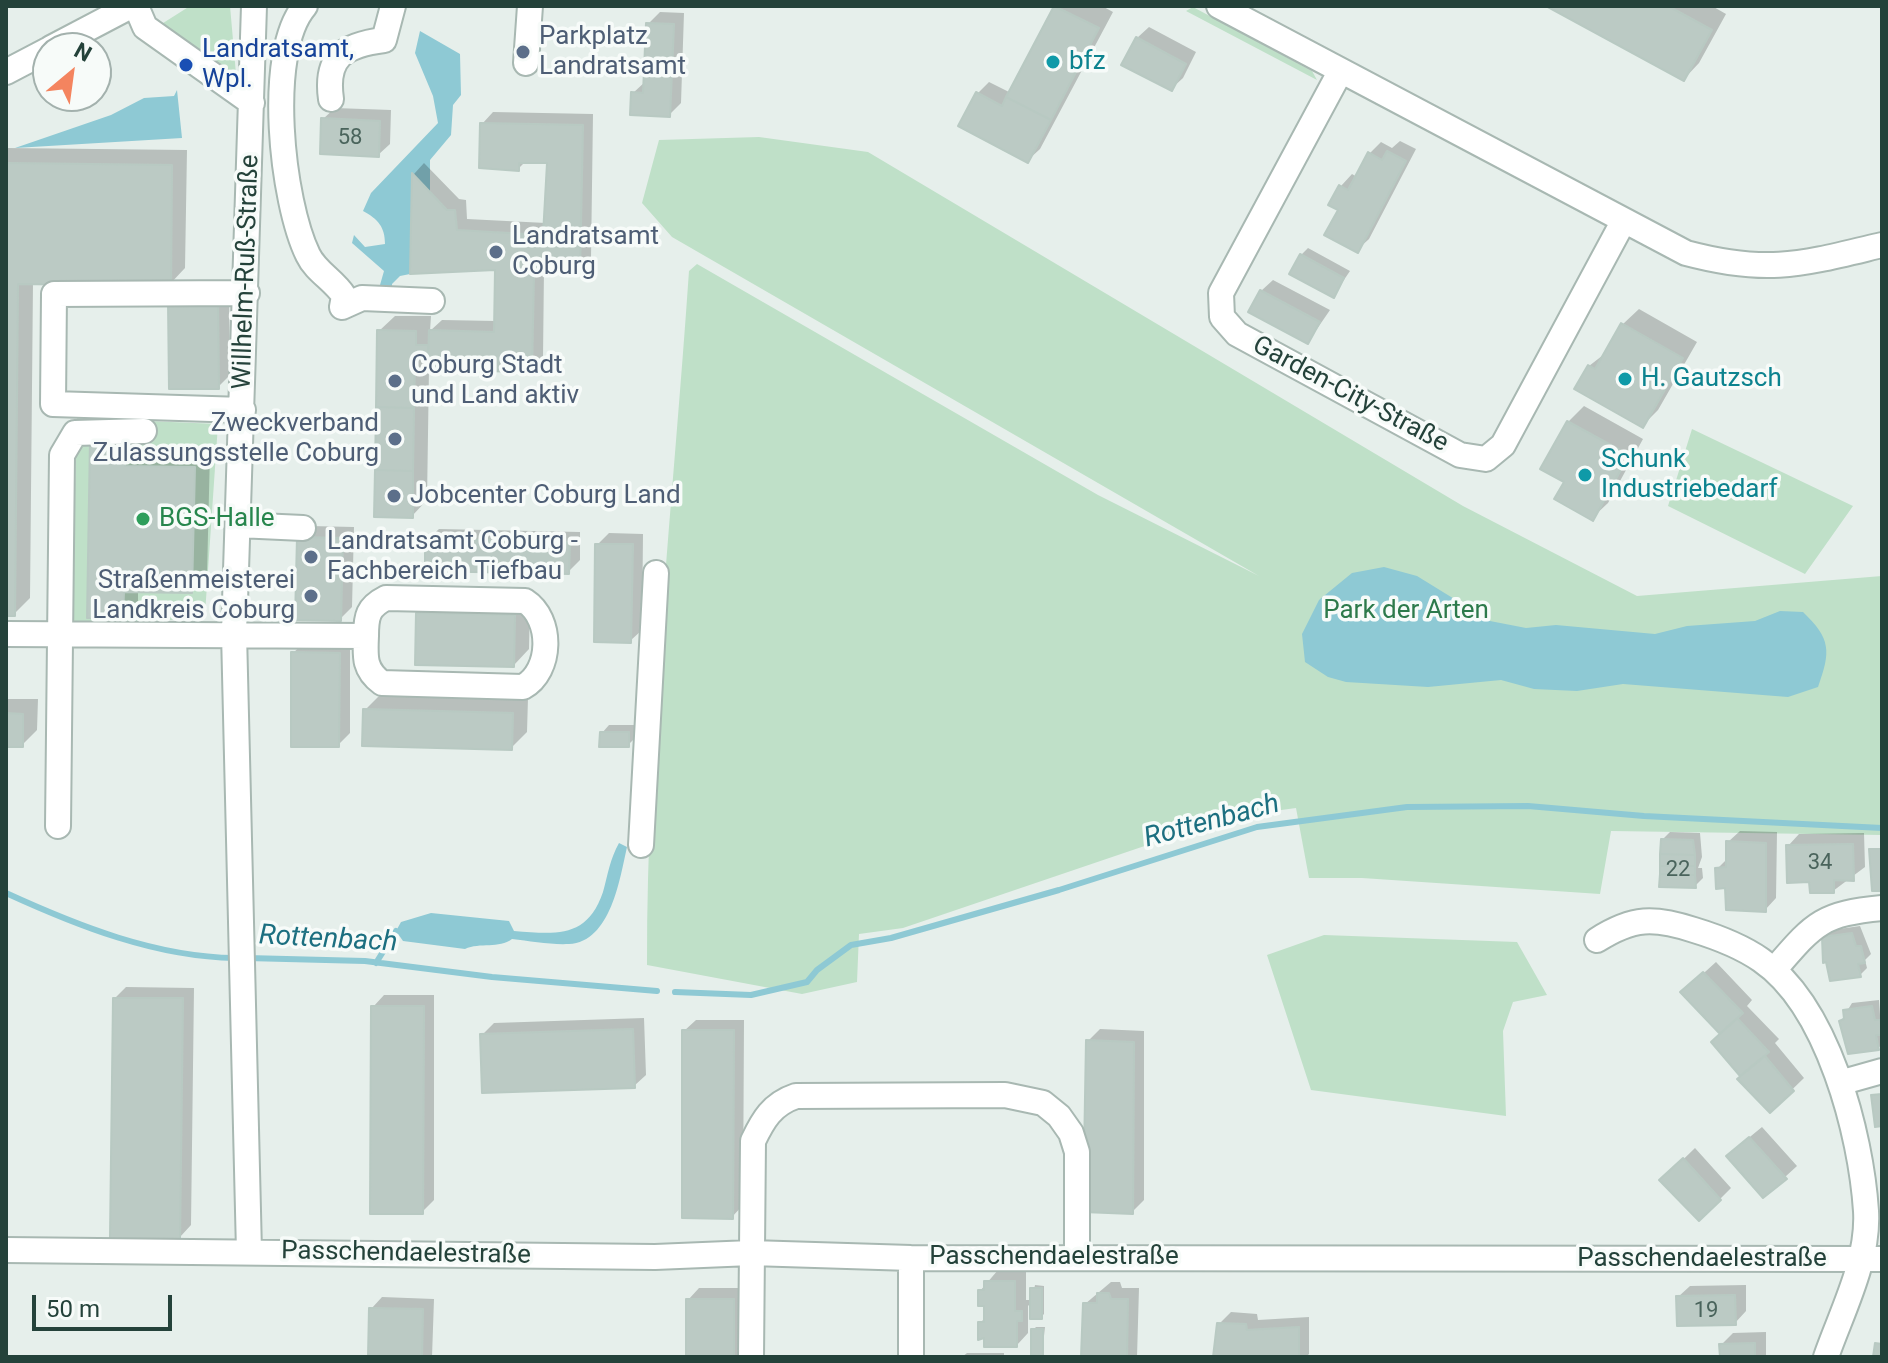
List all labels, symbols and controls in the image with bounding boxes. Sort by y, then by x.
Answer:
place label: Parkplatz Landratsamt [539,21,686,82]
north arrow [32,32,112,112]
place label: Landratsamt, Wpl. [202,34,354,96]
text: N [70,38,96,67]
marker: Parkplatz Landratsamt [514,43,532,61]
place label: bfz [1069,46,1106,78]
marker: bfz [1044,53,1062,71]
marker: Landratsamt, Wpl. [177,56,195,74]
house number: 58 [338,125,362,151]
street label: Willhelm-Ruß-Straße [227,154,267,390]
place label: Landratsamt Coburg [512,221,659,282]
marker: Landratsamt Coburg [487,243,505,261]
street label: Garden-City-Straße [1247,330,1453,460]
place label: Coburg Stadt und Land aktiv [411,350,579,412]
place label: H. Gautzsch [1641,363,1782,395]
marker: H. Gautzsch [1616,370,1634,388]
marker: Coburg Stadt und Land aktiv [386,372,404,390]
place label: Zweckverband Zulassungsstelle Coburg [93,408,379,470]
marker: Zweckverband Zulassungsstelle Coburg [386,430,404,448]
place label: Schunk Industriebedarf [1601,444,1778,506]
marker: Schunk Industriebedarf [1576,466,1594,484]
place label: Jobcenter Coburg Land [410,480,681,512]
marker: Jobcenter Coburg Land [385,487,403,505]
place label: BGS-Halle [159,503,275,535]
marker: BGS-Halle [134,510,152,528]
place label: Landratsamt Coburg - Fachbereich Tiefbau [327,526,578,588]
marker: Landratsamt Coburg - Fachbereich Tiefbau [302,548,320,566]
place label: Straßenmeisterei Landkreis Coburg [92,565,295,626]
marker: Straßenmeisterei Landkreis Coburg [302,587,320,605]
park label: Park der Arten [1323,595,1489,627]
water label: Rottenbach [1141,788,1283,856]
house number: 34 [1808,850,1832,876]
house number: 22 [1666,857,1690,883]
water label: Rottenbach [258,920,398,960]
street label: Passchendaelestraße [281,1236,531,1272]
street label: Passchendaelestraße [929,1241,1179,1273]
street label: Passchendaelestraße [1577,1243,1827,1275]
scale bar [36,1279,176,1329]
text: 50 m [46,1295,100,1323]
house number: 19 [1694,1298,1718,1324]

